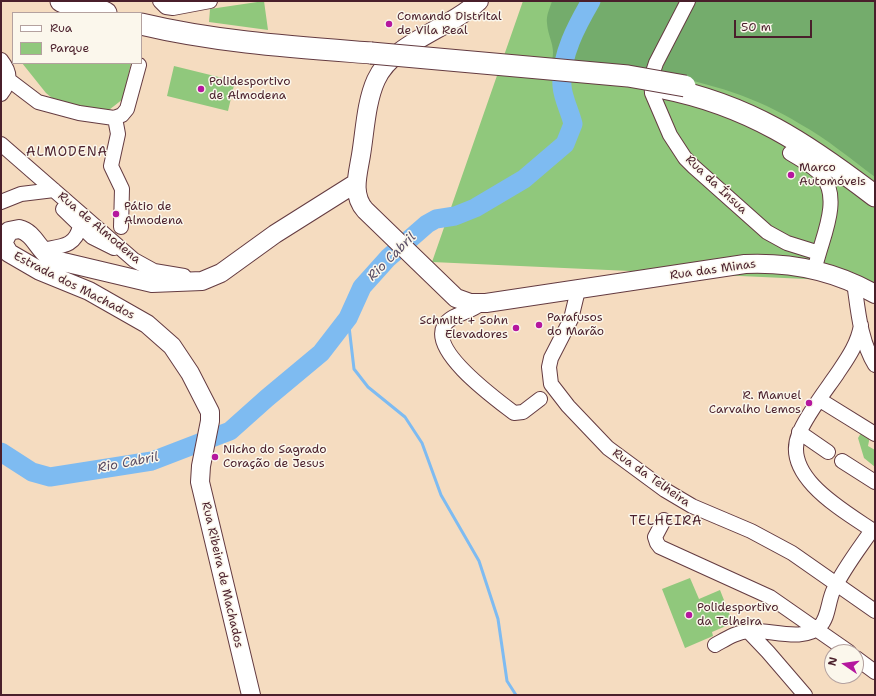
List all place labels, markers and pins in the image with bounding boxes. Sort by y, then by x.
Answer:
place label: Comando Distrital de Vila Real [397,10,502,38]
marker: Comando Distrital de Vila Real [384,19,394,29]
place label: Polidesportivo de Almodena [209,75,290,103]
marker: Polidesportivo de Almodena [196,84,206,94]
place label: Marco Automóveis [799,161,866,189]
marker: Marco Automóveis [786,170,796,180]
place label: Pátio de Almodena [124,200,183,228]
marker: Pátio de Almodena [111,209,121,219]
place label: Parafusos do Marão [547,311,604,339]
place label: Schmitt + Sohn Elevadores [420,314,508,342]
marker: Parafusos do Marão [534,320,544,330]
marker: Schmitt + Sohn Elevadores [511,323,521,333]
place label: R. Manuel Carvalho Lemos [709,389,801,417]
marker: R. Manuel Carvalho Lemos [804,398,814,408]
place label: Nicho do Sagrado Coração de Jesus [223,443,327,471]
marker: Nicho do Sagrado Coração de Jesus [210,452,220,462]
place label: Polidesportivo da Telheira [697,601,778,629]
marker: Polidesportivo da Telheira [684,610,694,620]

